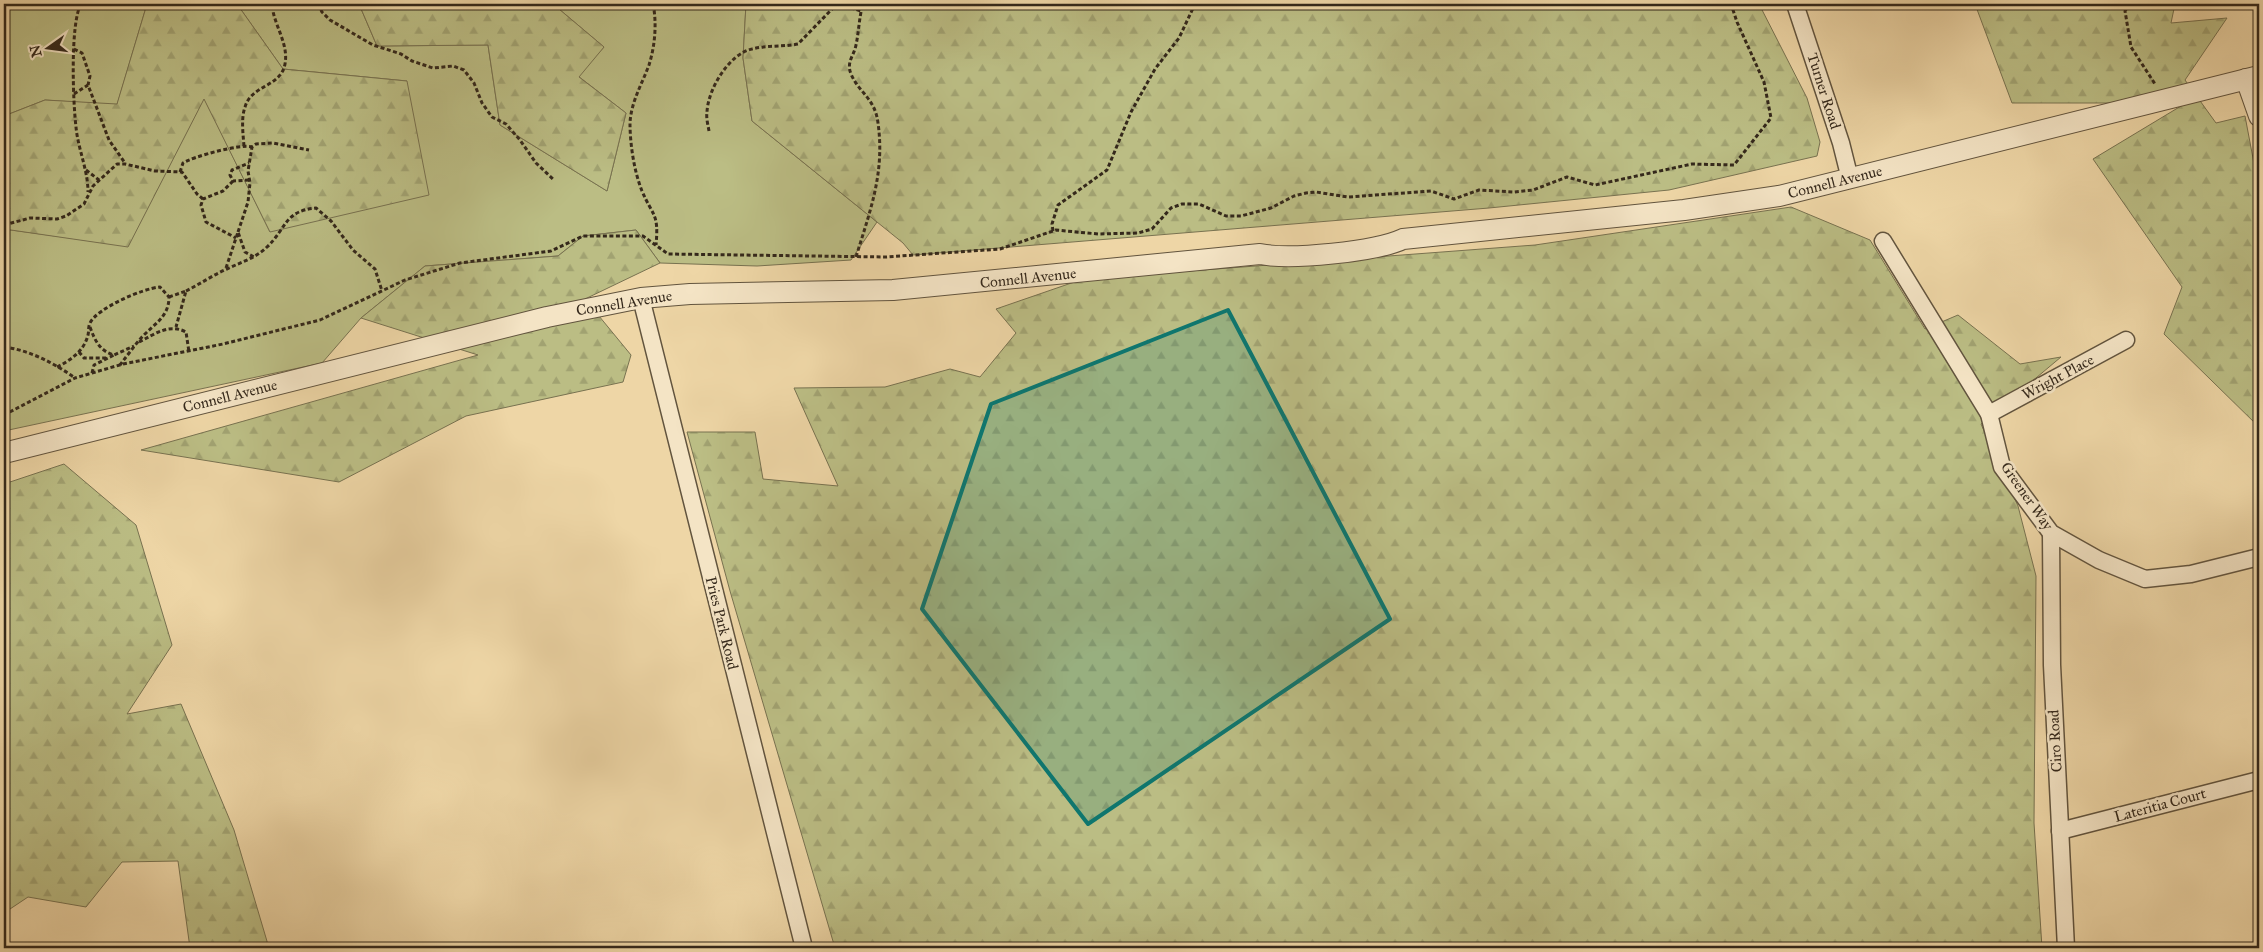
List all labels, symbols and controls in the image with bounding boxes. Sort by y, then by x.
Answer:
north arrow [22,22,72,72]
text: N [26,43,46,59]
street label: Turner Road [1803,51,1845,132]
street label: Connell Avenue [1786,162,1884,202]
street label: Connell Avenue [979,264,1077,292]
street label: Connell Avenue [575,287,673,319]
street label: Wright Place [2019,351,2097,403]
street label: Connell Avenue [181,376,279,416]
street label: Greener Way [1997,459,2058,534]
street label: Pries Park Road [702,575,742,672]
street label: Ciro Road [2044,709,2066,773]
street label: Lateritia Court [2112,784,2209,826]

